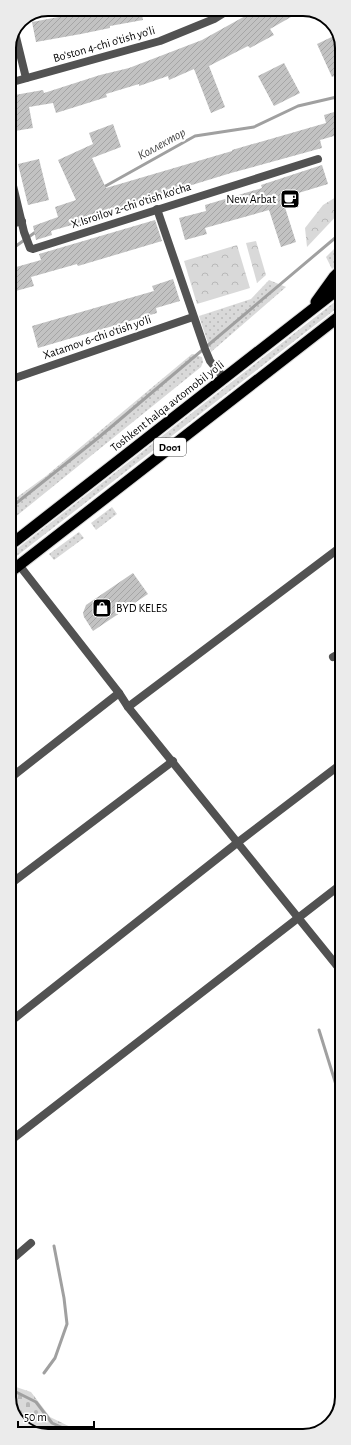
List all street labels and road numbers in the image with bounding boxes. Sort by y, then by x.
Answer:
street label: Bo'ston 4-chi o'tish yo'li [52,24,157,65]
street label: X.Isroilov 2-chi o'tish ko'cha [69,180,193,230]
street label: Xatamov 6-chi o'tish yo'li [41,313,153,362]
street label: Toshkent halqa avtomobil yo'li [108,358,227,455]
road number: D001 [154,438,186,456]

